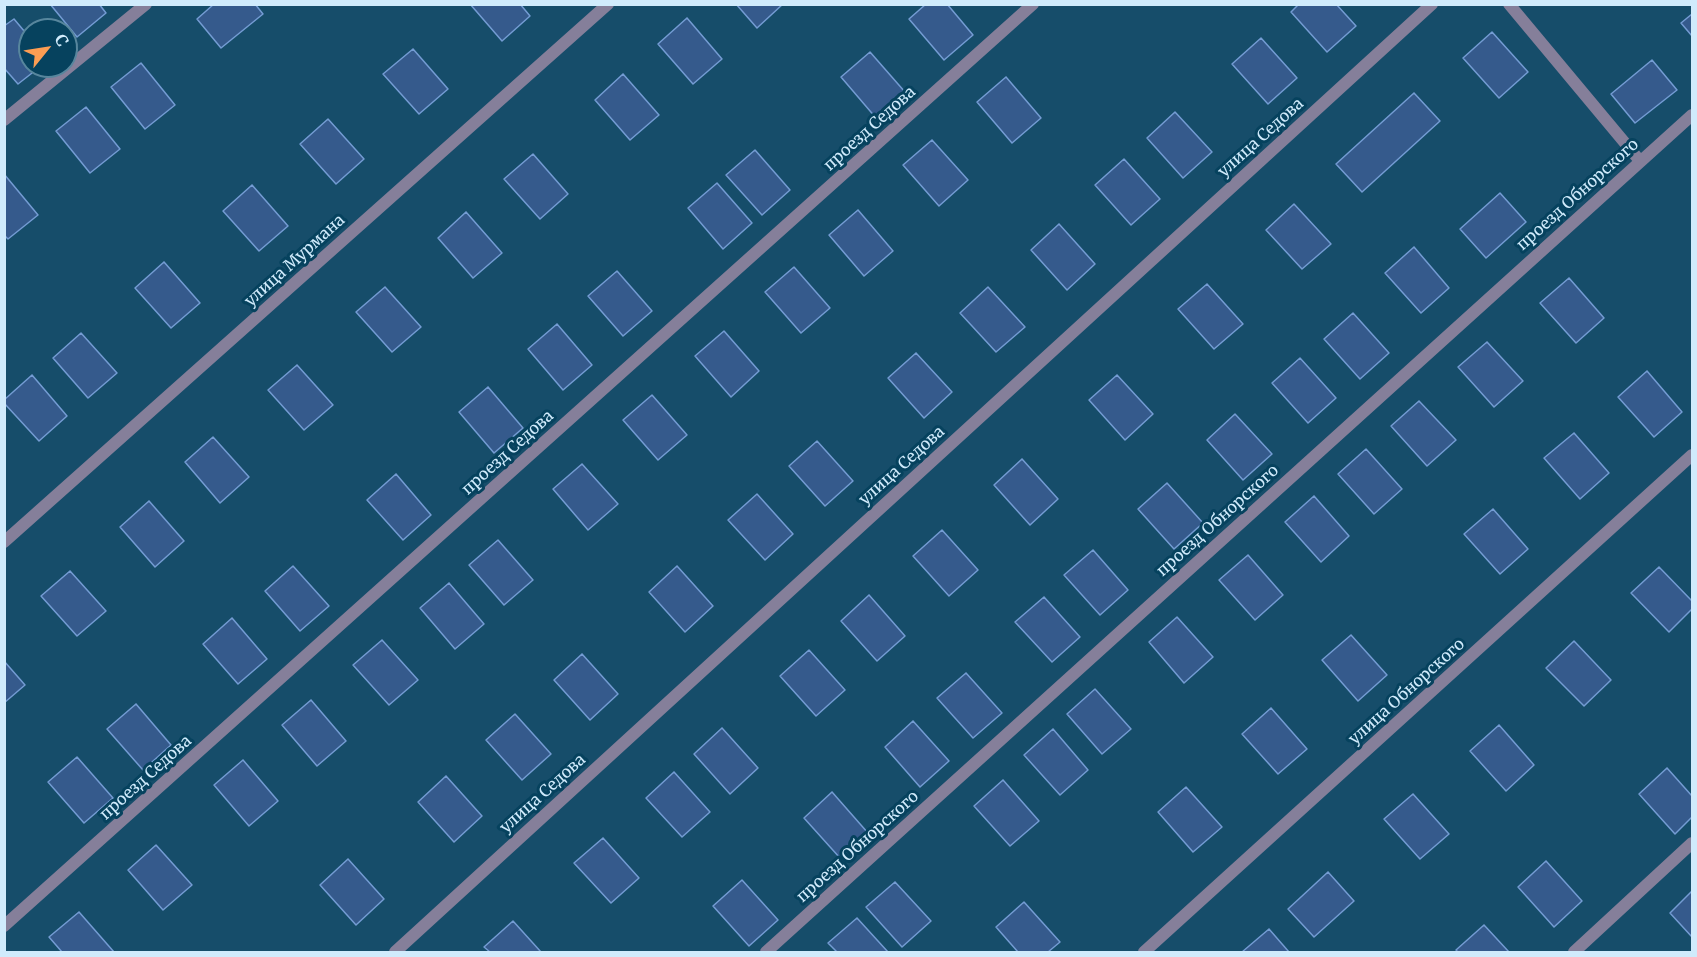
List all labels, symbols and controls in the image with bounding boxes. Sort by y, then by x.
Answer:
north arrow [18,18,78,78]
text: С [51,30,73,50]
street label: проезд Седова [820,83,920,175]
street label: улица Седова [1214,95,1308,181]
street label: проезд Обнорского [1513,135,1643,255]
street label: улица Мурмана [241,211,349,311]
street label: проезд Седова [458,407,558,499]
street label: улица Седова [855,423,949,509]
street label: проезд Обнорского [1153,461,1283,581]
street label: улица Обнорского [1345,635,1469,749]
street label: проезд Седова [96,732,196,824]
street label: улица Седова [496,751,590,837]
street label: проезд Обнорского [793,787,923,907]

